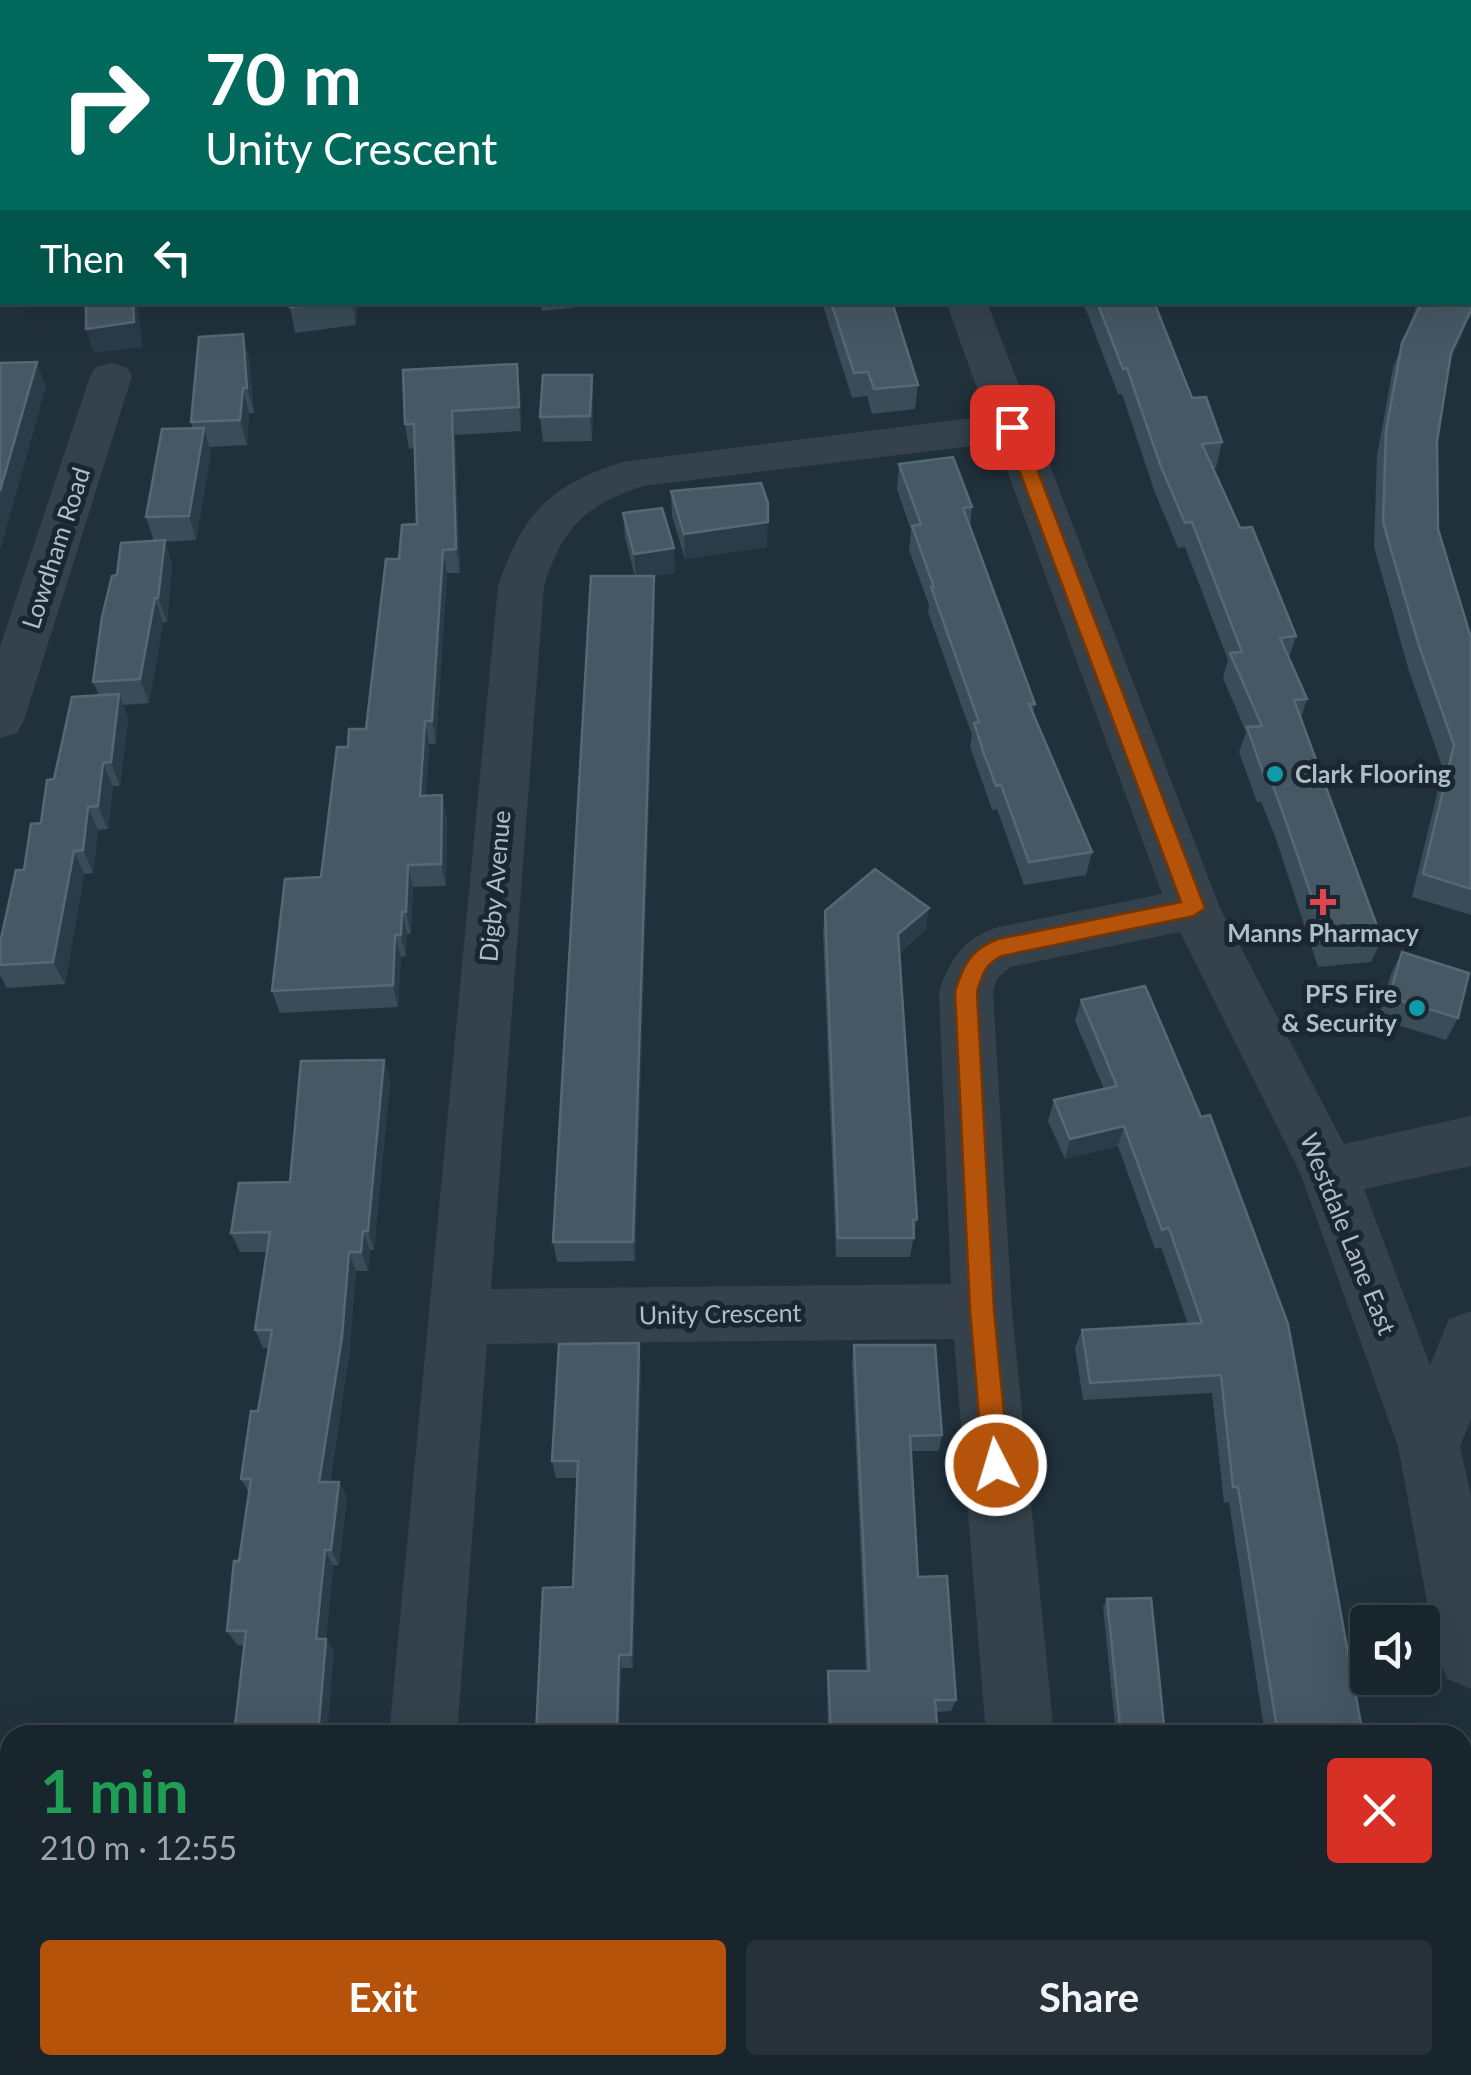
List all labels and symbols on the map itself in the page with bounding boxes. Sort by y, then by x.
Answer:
pin [970,385,1055,470]
street label: Lowdham Road [15,463,95,632]
place label: Clark Flooring [1295,758,1451,788]
marker: Clark Flooring [1264,763,1286,785]
street label: Digby Avenue [472,809,516,963]
marker: Manns Pharmacy [1312,891,1334,913]
place label: Manns Pharmacy [1227,917,1420,947]
place label: PFS Fire & Security [1281,978,1398,1037]
marker: PFS Fire & Security [1406,997,1428,1019]
street label: Westdale Lane East [1295,1128,1403,1339]
street label: Unity Crescent [638,1297,802,1329]
position arrow [944,1413,1048,1517]

